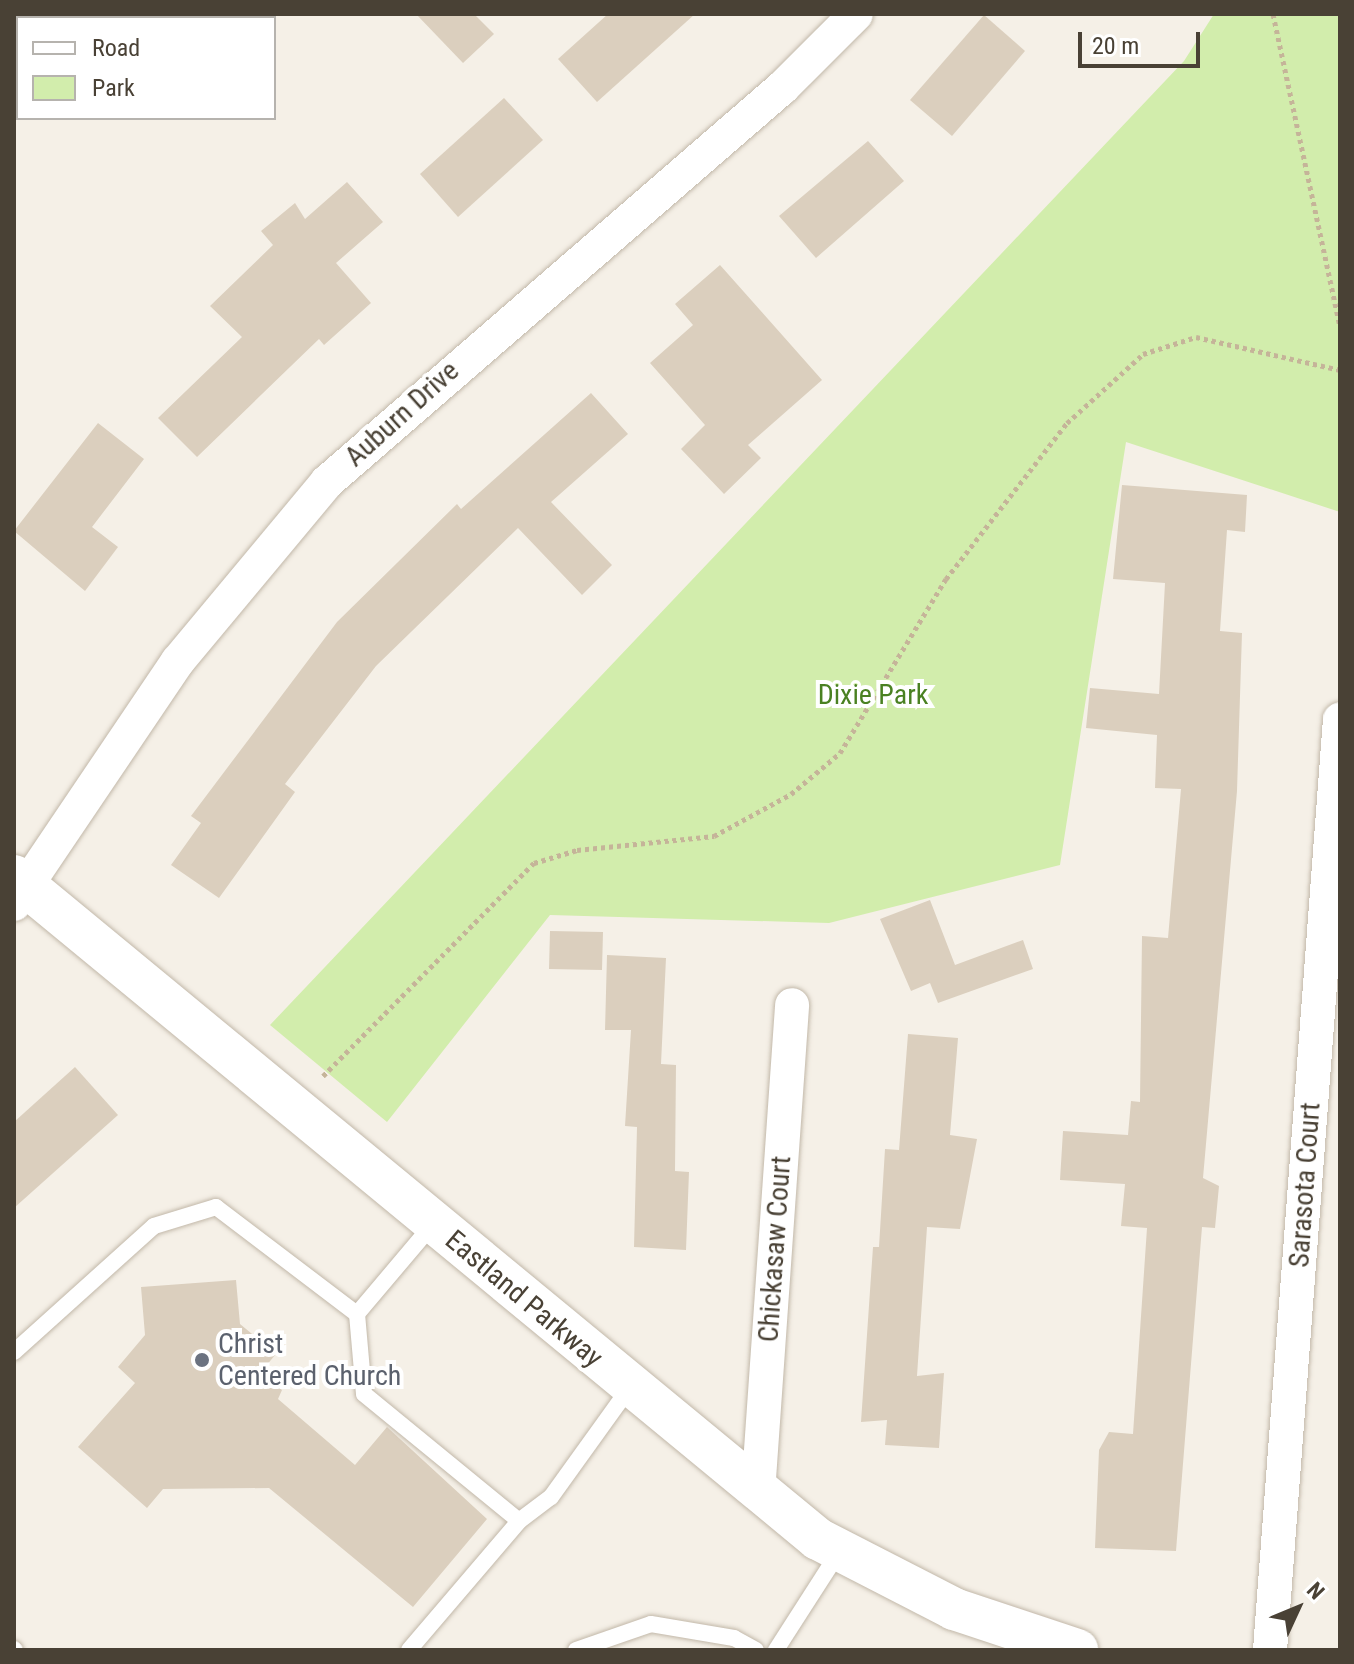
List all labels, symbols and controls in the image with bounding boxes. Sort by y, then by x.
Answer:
legend [16,16,276,120]
scale bar [1082,16,1204,66]
text: 20 m [1092,32,1139,60]
text: Road [92,34,140,62]
text: Park [92,74,135,102]
street label: Auburn Drive [338,354,466,474]
park label: Dixie Park [818,678,928,712]
street label: Sarasota Court [1282,1101,1328,1269]
street label: Chickasaw Court [752,1155,798,1343]
street label: Eastland Parkway [438,1223,610,1375]
place label: Christ Centered Church [218,1327,401,1393]
marker: Christ Centered Church [193,1351,211,1369]
north arrow [1258,1568,1338,1648]
text: N [1302,1577,1329,1605]

